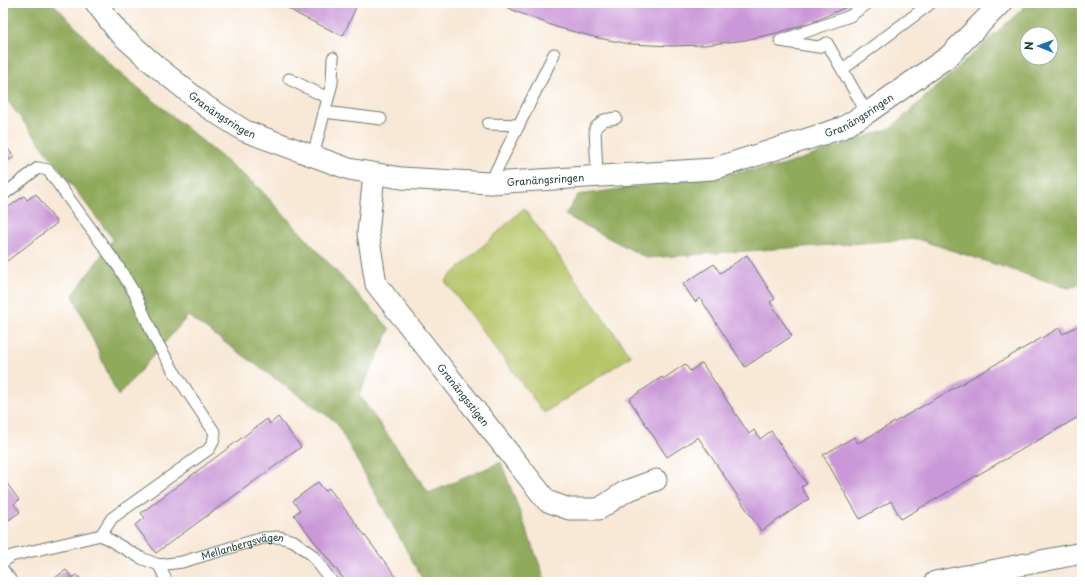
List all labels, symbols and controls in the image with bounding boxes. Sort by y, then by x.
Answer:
north arrow [1019,26,1059,66]
text: N [1020,41,1037,50]
street label: Granängsringen [186,87,258,141]
street label: Granängsringen [822,89,896,140]
street label: Granängsringen [506,169,585,189]
street label: Granängsstigen [434,360,493,429]
street label: Mellanbergsvägen [199,529,286,563]

